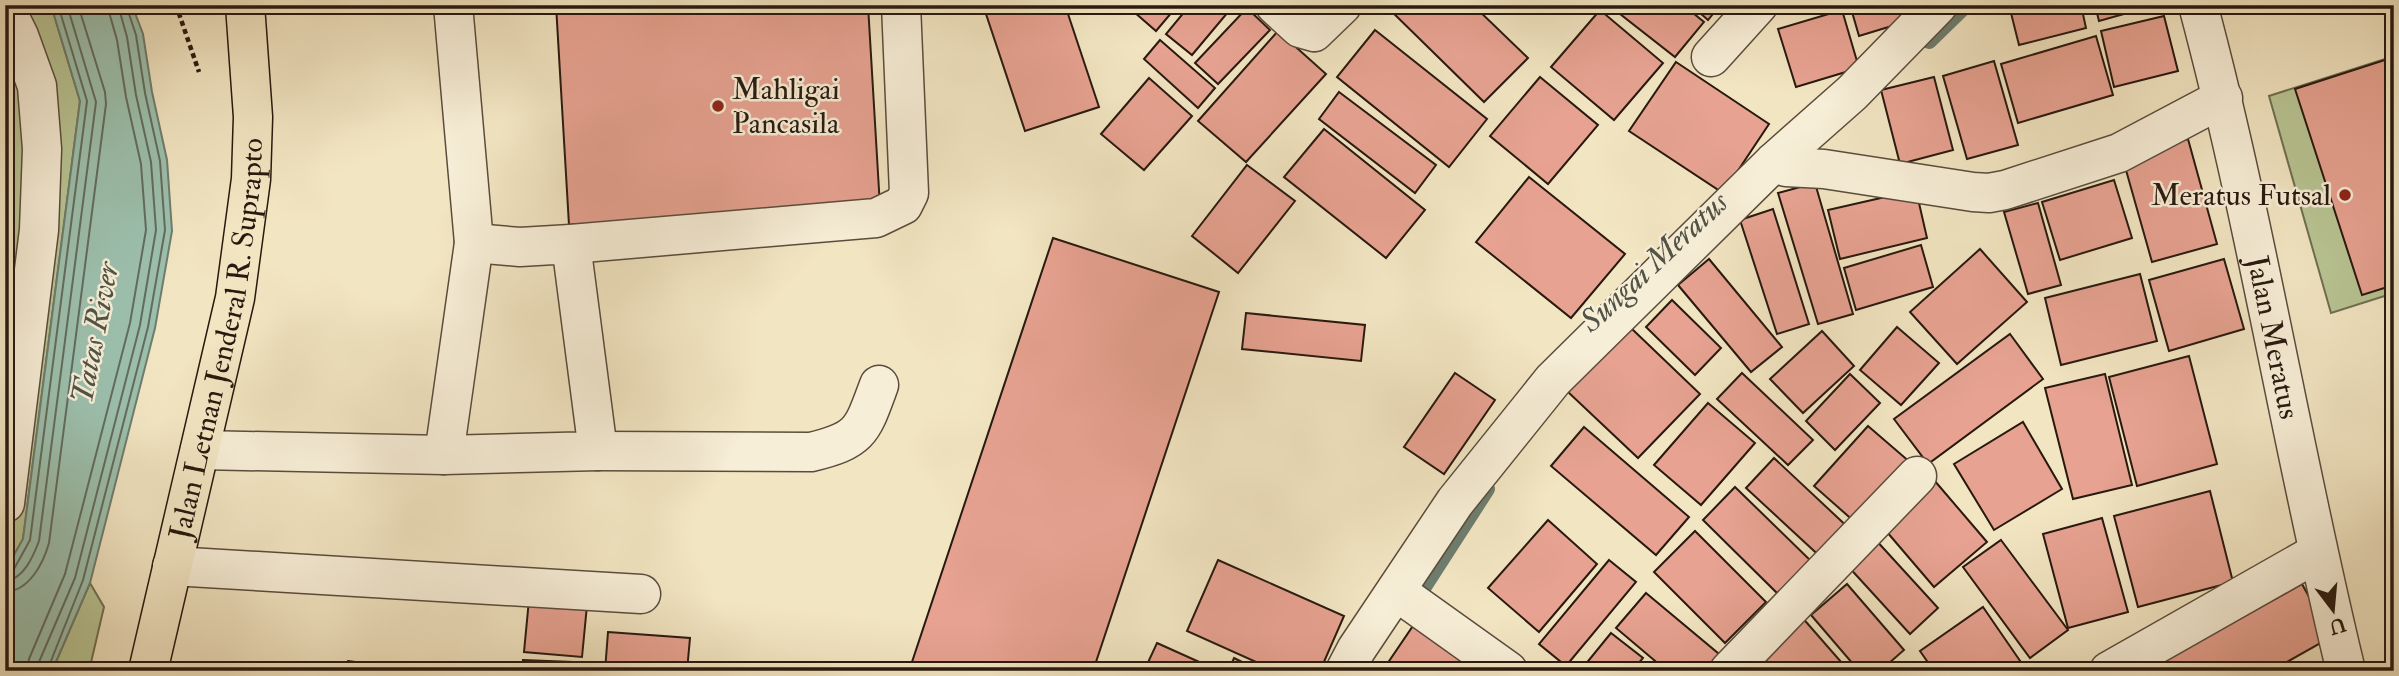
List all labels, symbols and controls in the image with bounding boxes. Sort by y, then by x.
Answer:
place label: Mahligai Pancasila [732,71,840,142]
marker: Mahligai Pancasila [710,98,726,114]
street label: Jalan Letnan Jenderal R. Suprapto [161,137,271,544]
place label: Meratus Futsal [2151,177,2331,214]
water label: Sungai Meratus [1570,182,1738,342]
marker: Meratus Futsal [2337,187,2353,203]
street label: Jalan Meratus [2239,251,2309,422]
water label: Tatas River [62,257,129,407]
north arrow [2298,574,2368,644]
text: U [2326,612,2348,639]

